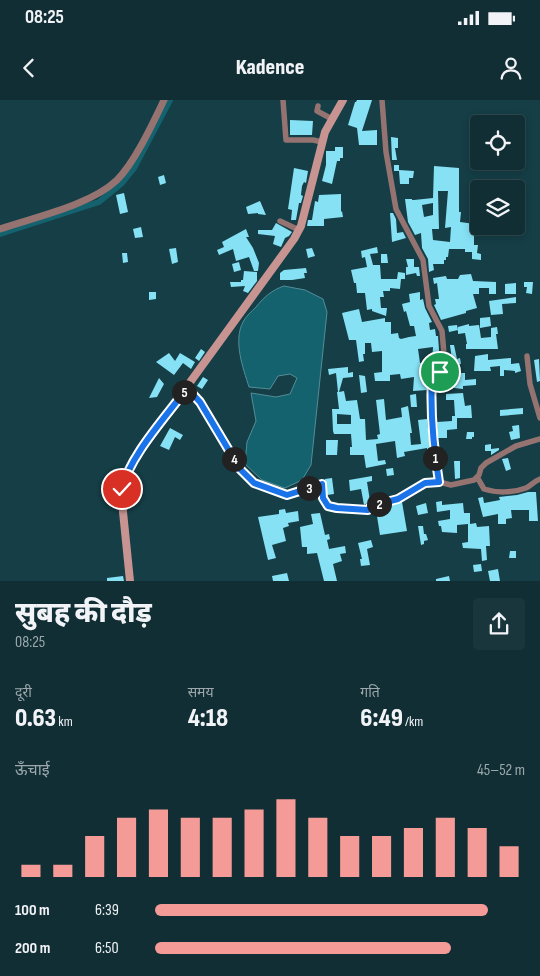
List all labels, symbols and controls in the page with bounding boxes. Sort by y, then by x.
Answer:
text: 08:25 [25,6,64,29]
icon: back [15,54,43,82]
text: Kadence [236,54,304,81]
icon: person [497,54,525,82]
map controls [470,115,525,235]
button: locate [470,115,525,170]
button: layers [470,180,525,235]
pin [419,351,461,393]
icon: arrive [426,358,454,386]
pin: 5 [172,380,196,404]
text: 5 [181,384,188,401]
pin: 4 [222,446,246,472]
pin: 1 [422,446,448,470]
text: 1 [433,450,438,467]
text: 4 [231,451,238,468]
pin [101,468,143,510]
icon: check [108,475,136,503]
pin: 3 [296,476,322,500]
text: 3 [306,480,313,497]
pin: 2 [366,492,392,516]
text: 2 [376,496,383,513]
text: सुबह की दौड़ [15,597,152,630]
button: share [473,598,525,650]
text: 08:25 [15,633,45,652]
text: दूरी [15,684,32,701]
text: समय [188,684,214,701]
text: गति [360,684,380,701]
text: 0.63 [15,703,56,734]
text: 4:18 [188,703,228,734]
text: 6:49 [360,703,403,734]
text: km [56,713,73,730]
text: /km [403,713,423,730]
text: ऊँचाई [15,761,50,780]
text: 45–52 m [477,761,525,780]
text: 100 m [15,901,50,920]
text: 6:39 [95,901,119,920]
text: 200 m [15,939,50,958]
text: 6:50 [95,939,119,958]

